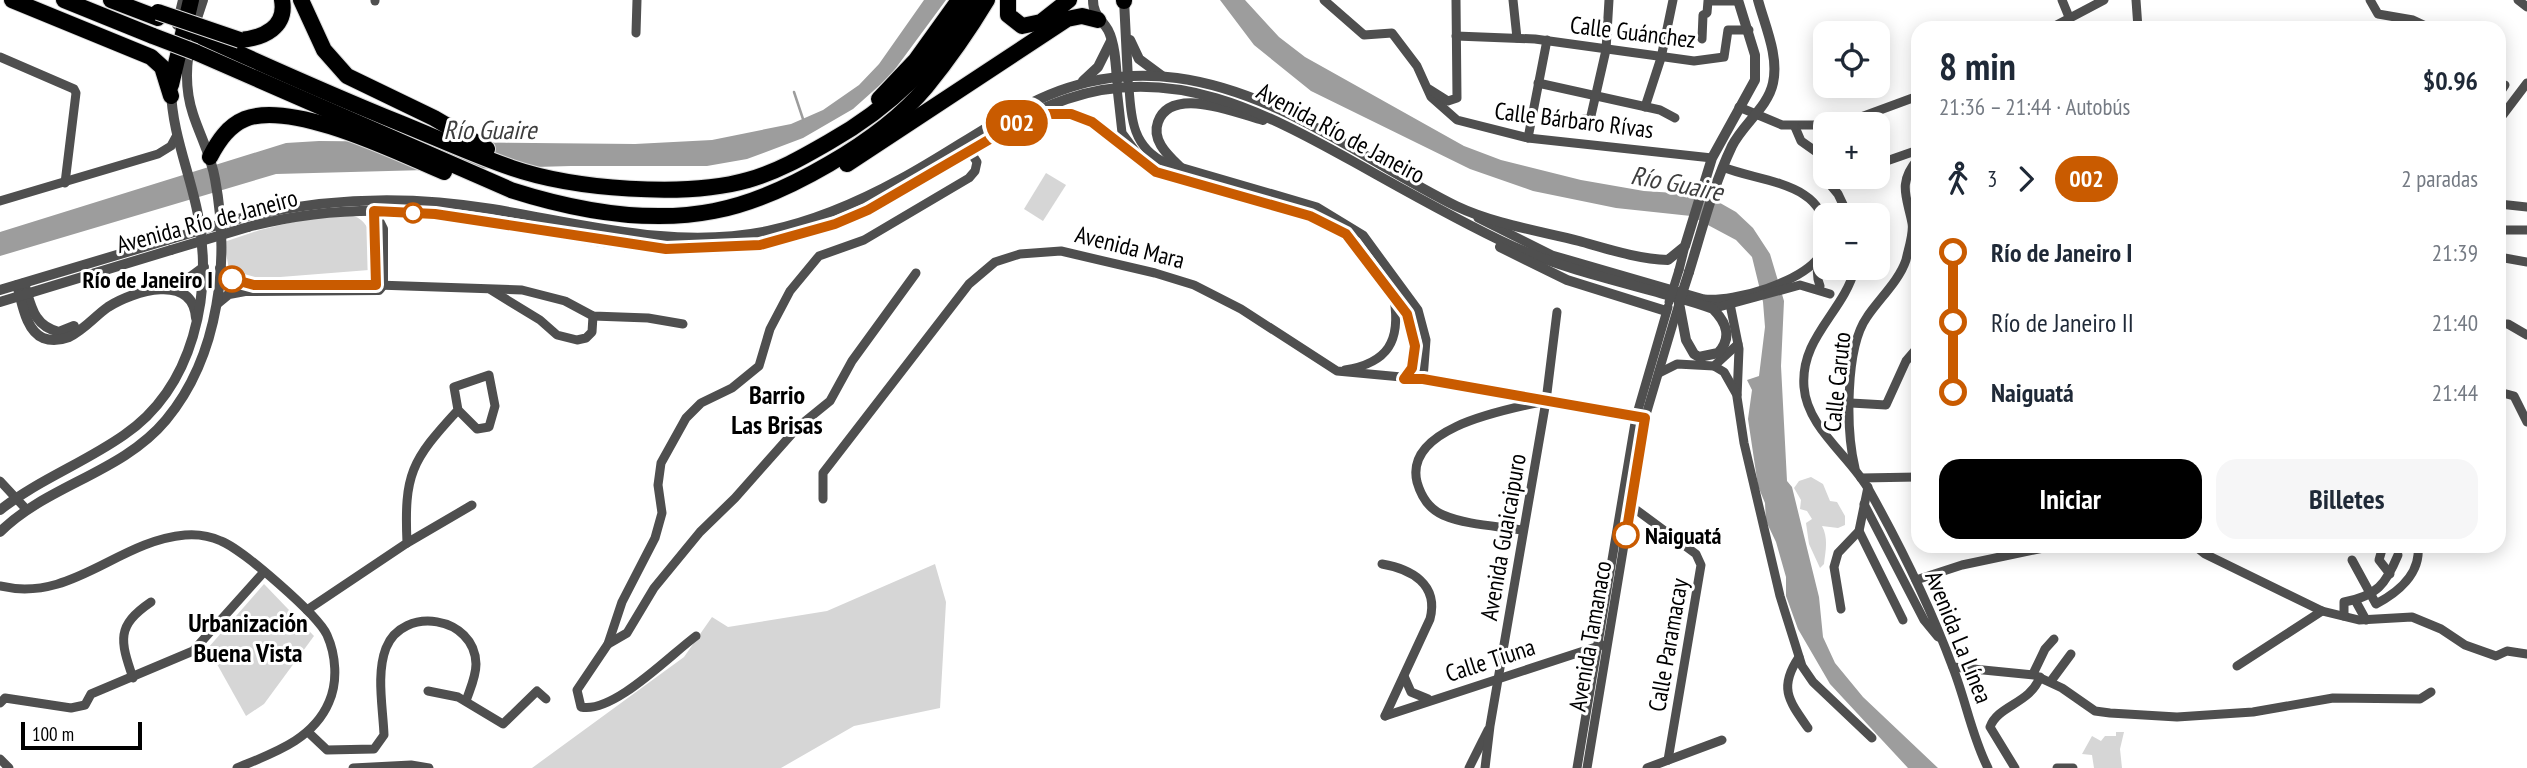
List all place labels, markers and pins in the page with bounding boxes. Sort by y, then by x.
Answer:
unlabelled marker [403,203,423,223]
place label: Río de Janeiro I [82,264,213,295]
marker: Río de Janeiro I [219,266,245,292]
place label: Naiguatá [1645,520,1722,551]
marker: Naiguatá [1613,522,1639,548]

